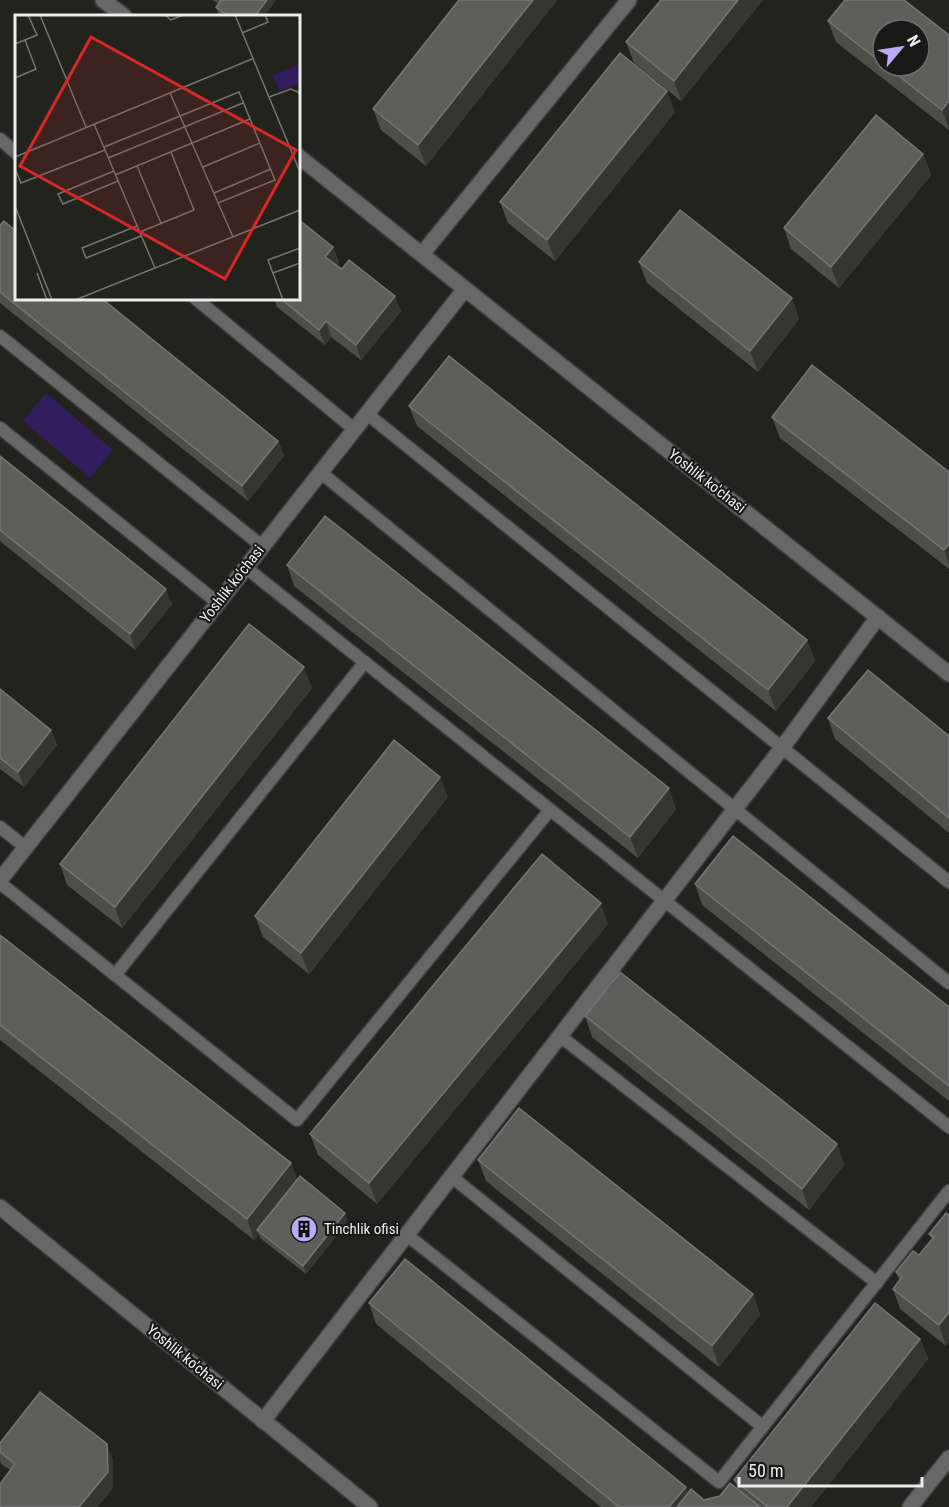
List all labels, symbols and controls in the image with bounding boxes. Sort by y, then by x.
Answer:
inset map [15,15,300,300]
north arrow [871,18,931,78]
text: N [903,32,924,50]
street label: Yoshlik ko'chasi [665,445,749,517]
street label: Yoshlik ko'chasi [196,542,268,626]
building icon: Tinchlik ofisi [289,1214,319,1244]
place label: Tinchlik ofisi [324,1220,399,1238]
street label: Yoshlik ko'chasi [143,1321,227,1393]
scale bar [739,1450,922,1488]
text: 50 m [748,1460,783,1481]

